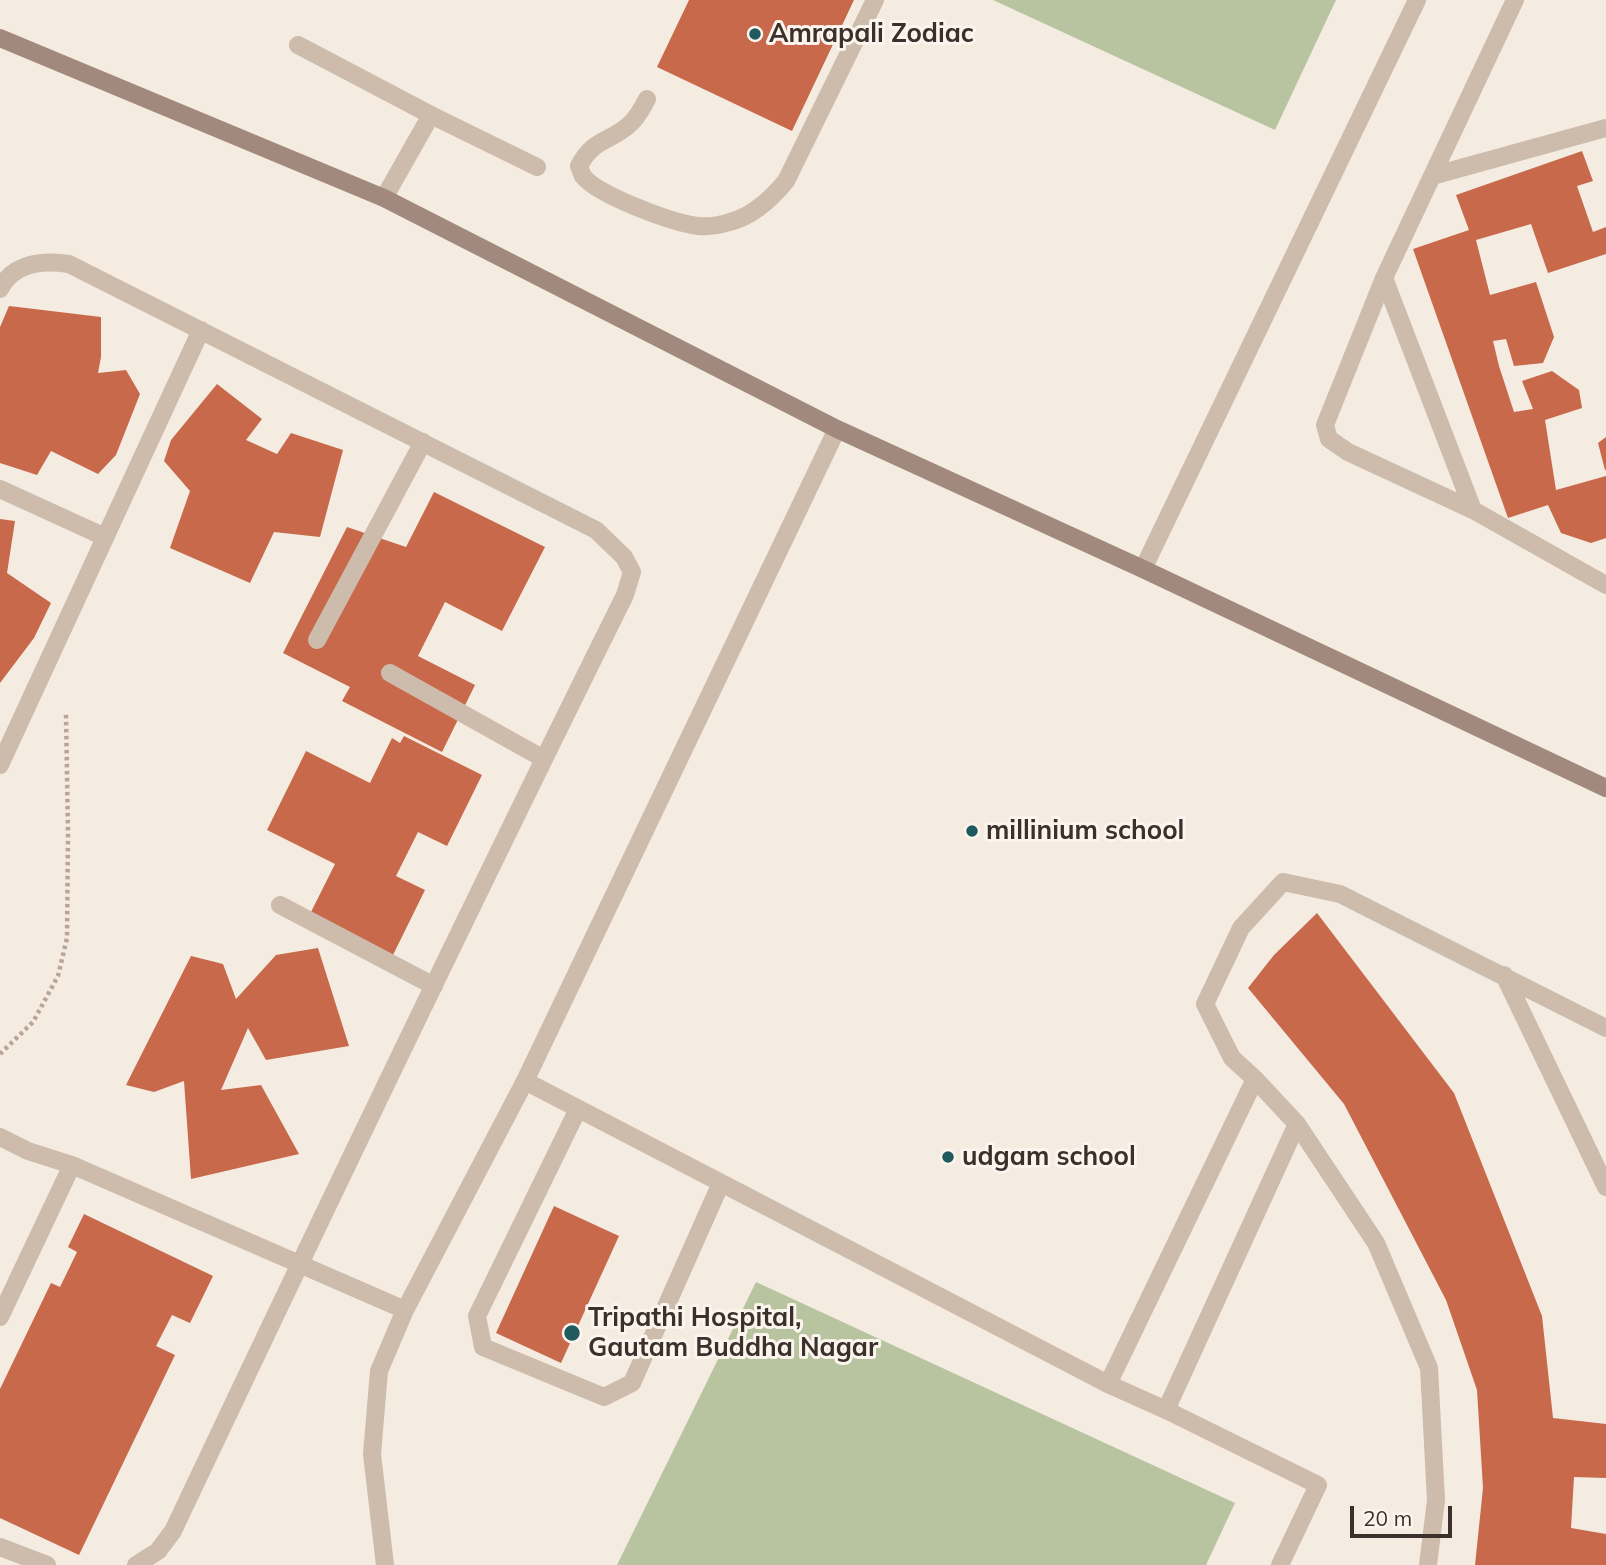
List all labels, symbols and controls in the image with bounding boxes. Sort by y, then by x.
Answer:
place label: Amrapali Zodiac [769,18,974,50]
marker: Amrapali Zodiac [747,26,763,42]
place label: millinium school [986,815,1184,847]
marker: millinium school [964,823,980,839]
place label: udgam school [962,1141,1136,1173]
marker: udgam school [940,1149,956,1165]
place label: Tripathi Hospital, Gautam Buddha Nagar [588,1302,878,1364]
marker: Tripathi Hospital, Gautam Buddha Nagar [562,1323,582,1343]
scale bar [1354,1492,1456,1536]
text: 20 m [1363,1505,1412,1531]

